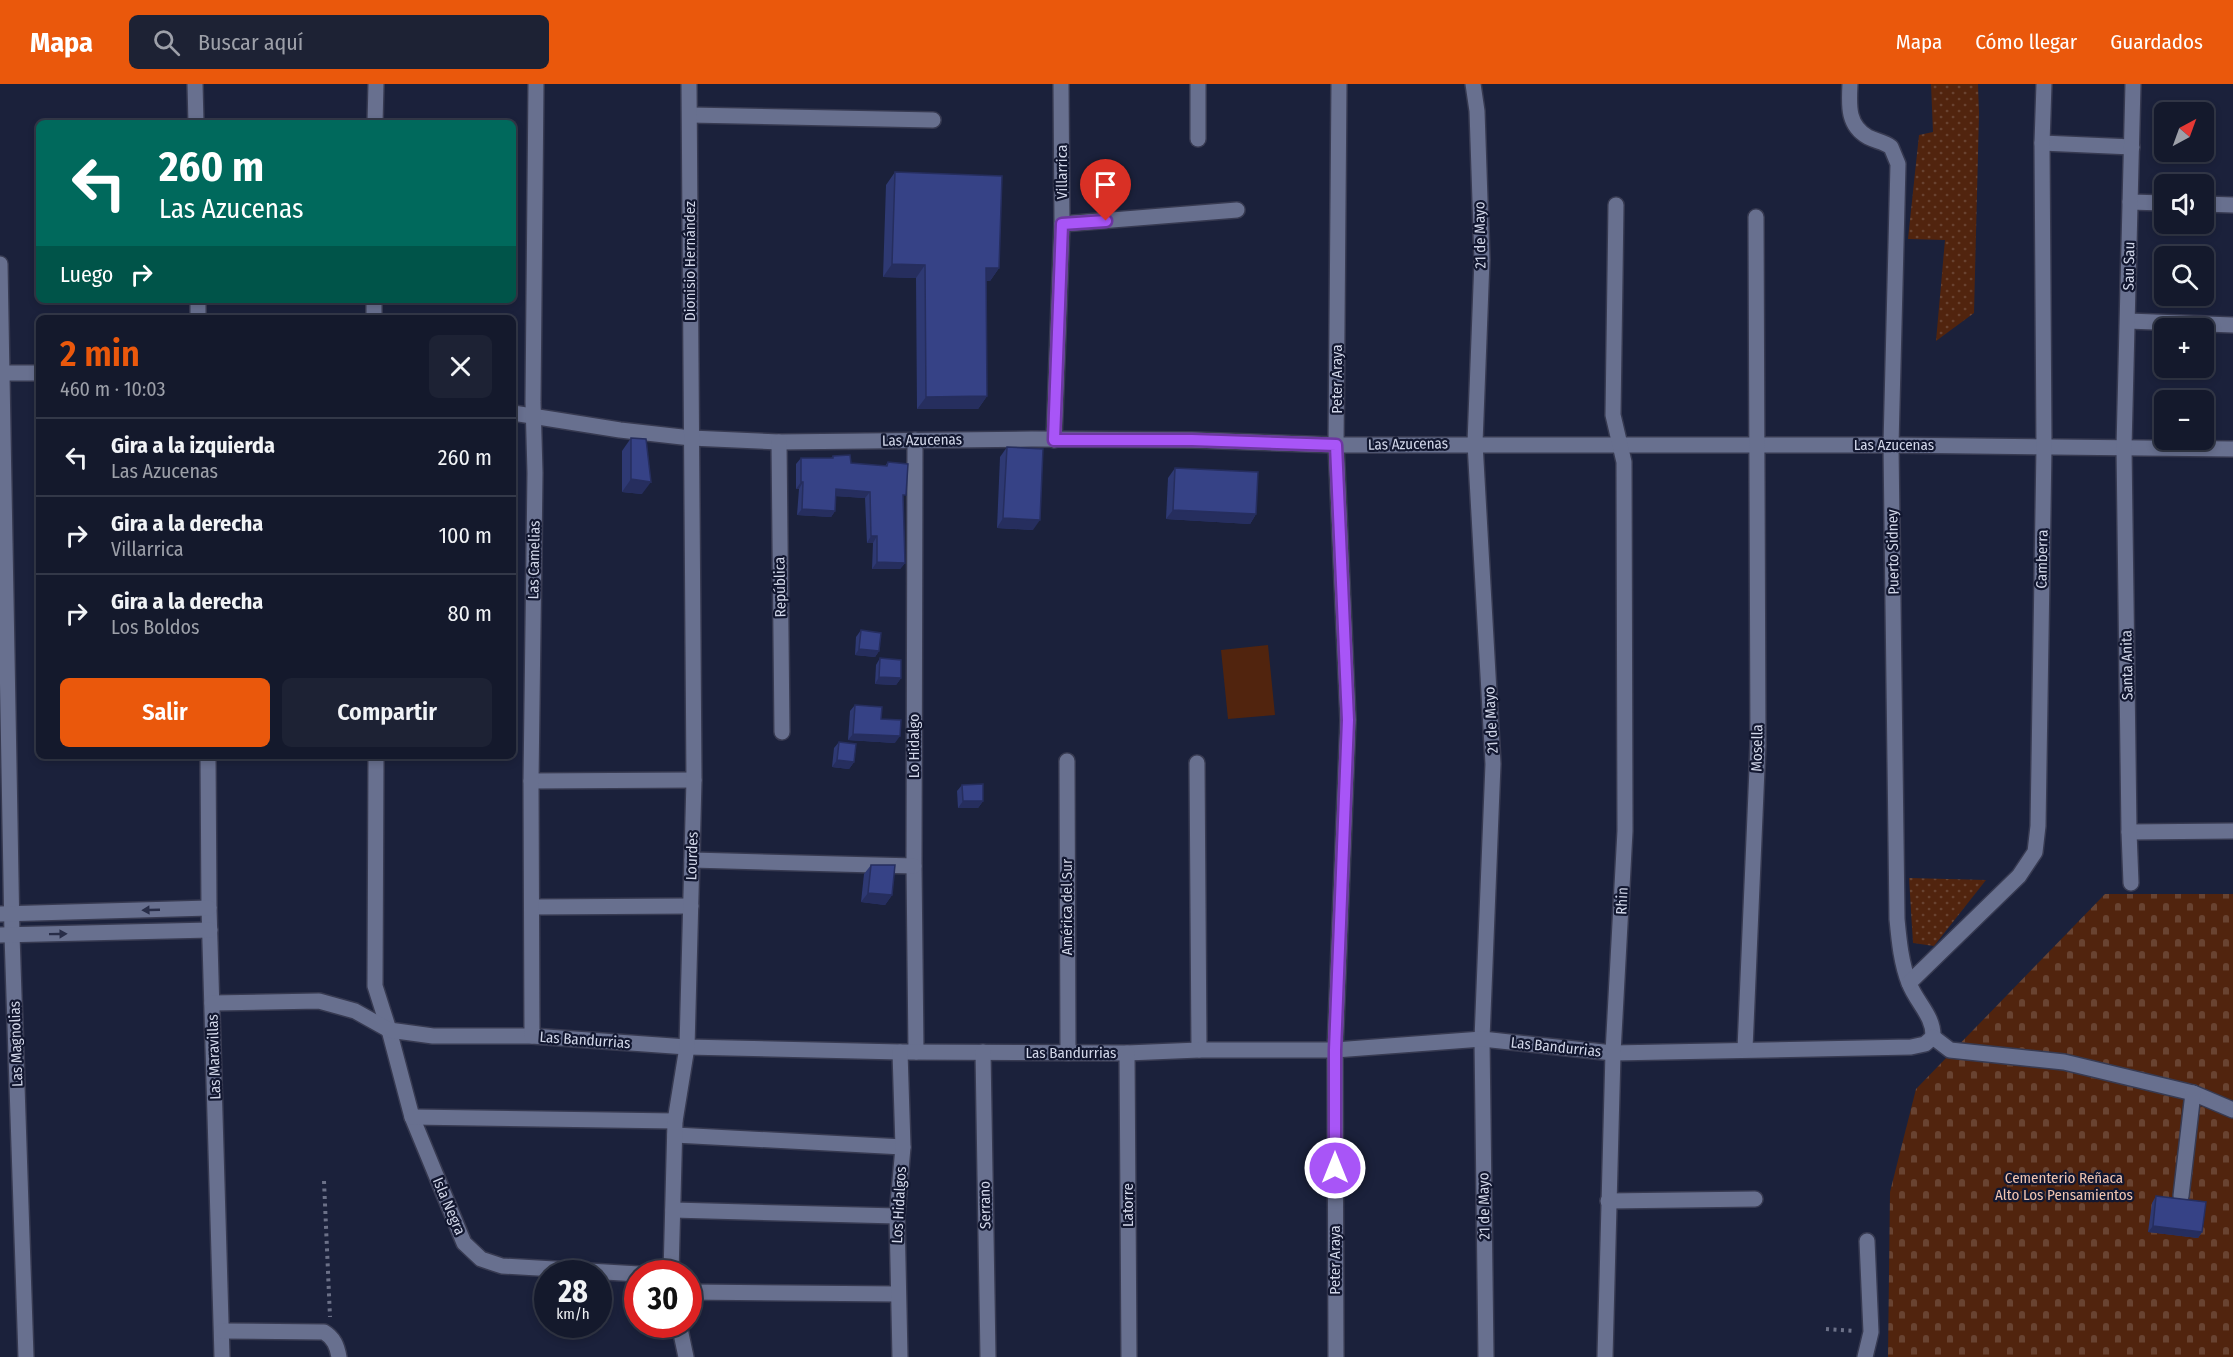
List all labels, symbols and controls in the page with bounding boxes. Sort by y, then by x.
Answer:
search box [129,15,549,69]
text: Mapa [30,26,93,59]
icon: search [150,26,183,59]
text: Buscar aquí [198,29,303,56]
text: Mapa [1896,29,1942,55]
text: Cómo llegar [1975,29,2077,55]
text: Guardados [2110,29,2203,55]
north arrow [2154,102,2214,162]
map controls [2154,102,2214,450]
text: 260 m [159,142,264,192]
icon: left [60,144,138,222]
street label: Villarrica [1053,145,1071,199]
pin [1080,159,1131,221]
icon: arrive [1089,168,1122,201]
button: sound [2154,174,2214,234]
text: Las Azucenas [159,193,304,225]
street label: Dionisio Hernández [681,201,699,321]
street label: 21 de Mayo [1470,201,1490,269]
street label: Sau Sau [2120,241,2138,291]
button: search [2154,246,2214,306]
icon: right [125,258,158,291]
text: Luego [60,261,113,288]
button: + [2154,318,2214,378]
text: 2 min [60,332,140,376]
button: close [429,335,492,398]
street label: Peter Araya [1328,344,1346,414]
text: 460 m · 10:03 [60,377,165,401]
button: − [2154,390,2214,450]
street label: Las Azucenas [882,430,962,450]
text: Gira a la izquierda [111,432,275,459]
street label: Las Azucenas [1368,434,1448,454]
street label: Las Azucenas [1854,436,1934,454]
icon: left [60,441,93,474]
text: 260 m [438,444,492,471]
text: Las Azucenas [111,459,218,483]
street label: Puerto Sidney [1883,509,1903,595]
text: Gira a la derecha [111,510,263,537]
icon: right [60,519,93,552]
street label: Las Camelias [524,520,544,600]
text: 100 m [438,522,492,549]
street label: Camberra [2032,529,2052,589]
text: Villarrica [111,537,184,561]
street label: República [770,557,790,617]
text: Gira a la derecha [111,588,263,615]
icon: right [60,597,93,630]
text: 80 m [447,600,492,627]
text: Los Boldos [111,615,200,639]
street label: Santa Anita [2117,630,2137,700]
button: Salir [60,678,270,747]
button: Compartir [282,678,492,747]
street label: 21 de Mayo [1480,686,1502,754]
street label: Lo Hidalgo [905,714,923,778]
street label: Mosella [1748,724,1766,772]
street label: Lourdes [682,831,702,881]
street label: América del Sur [1058,858,1076,955]
street label: Rhin [1612,887,1632,915]
one-way arrow [141,905,160,915]
one-way arrow [49,929,68,938]
street label: Las Magnolias [6,1001,26,1087]
street label: Las Maravillas [204,1014,224,1100]
street label: Las Bandurrias [539,1028,631,1052]
street label: Las Bandurrias [1510,1033,1602,1061]
street label: Las Bandurrias [1026,1044,1116,1062]
position arrow [1303,1136,1367,1200]
street label: Los Hidalgos [888,1166,910,1244]
park label: Cementerio Reñaca Alto Los Pensamientos [1995,1169,2133,1204]
street label: 21 de Mayo [1474,1172,1494,1240]
street label: Isla Negra [429,1175,469,1237]
street label: Serrano [976,1181,994,1229]
street label: Latorre [1119,1183,1137,1227]
street label: Peter Araya [1326,1225,1344,1295]
speed limit sign: 30 [624,1260,702,1338]
text: 28 [558,1274,588,1310]
text: km/h [556,1305,590,1323]

